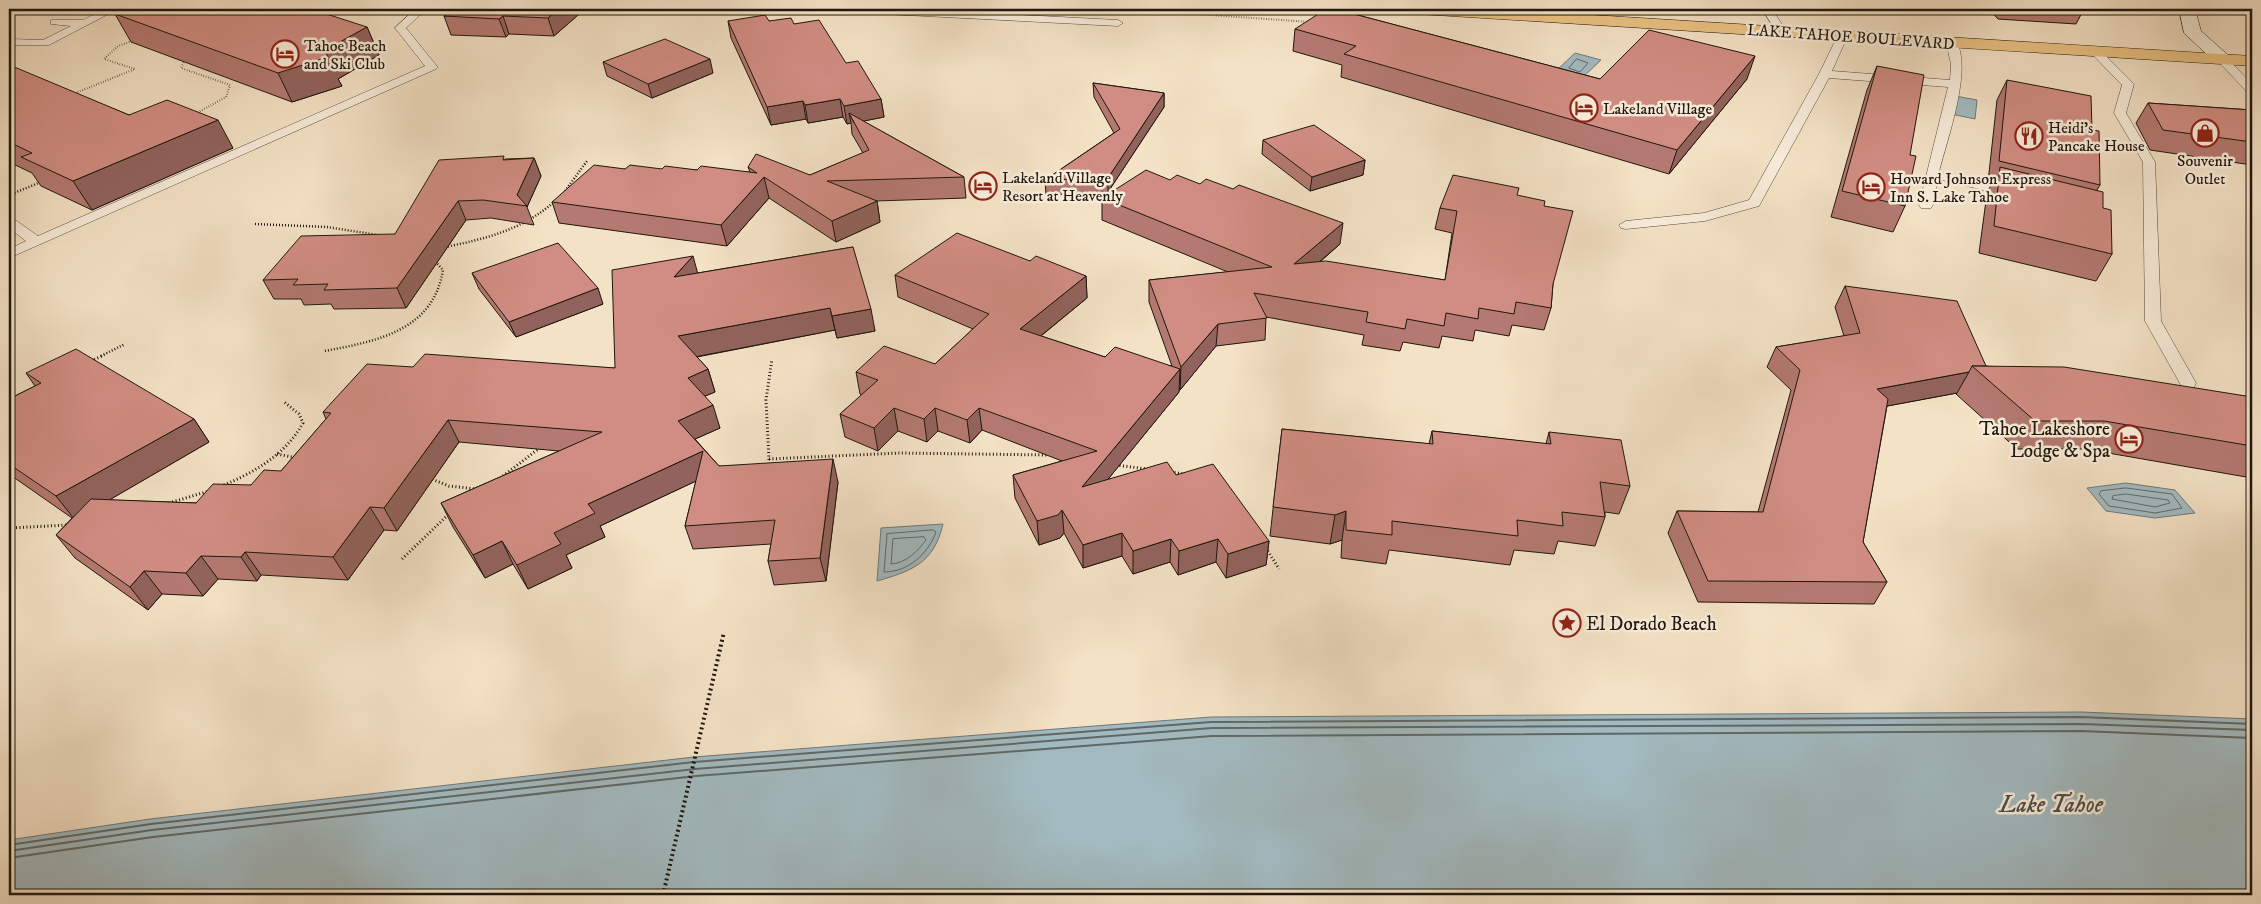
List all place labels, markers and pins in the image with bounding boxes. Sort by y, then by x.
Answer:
place label: Tahoe Beach and Ski Club [304,36,387,74]
hotel icon: Tahoe Beach and Ski Club [270,39,300,69]
hotel icon: Lakeland Village [1569,93,1599,123]
place label: Lakeland Village [1603,99,1712,119]
place label: Heidi's Pancake House [2048,118,2145,156]
shop icon: Souvenir Outlet [2190,118,2220,148]
restaurant icon: Heidi's Pancake House [2014,121,2044,151]
place label: Souvenir Outlet [2177,151,2233,189]
place label: Lakeland Village Resort at Heavenly [1002,168,1123,206]
place label: Howard Johnson Express Inn S. Lake Tahoe [1890,169,2051,207]
hotel icon: Lakeland Village Resort at Heavenly [968,171,998,201]
hotel icon: Howard Johnson Express Inn S. Lake Tahoe [1856,172,1886,202]
place label: Tahoe Lakeshore Lodge & Spa [1979,418,2110,463]
hotel icon: Tahoe Lakeshore Lodge & Spa [2114,424,2144,454]
place icon: El Dorado Beach [1552,608,1582,638]
place label: El Dorado Beach [1586,613,1717,636]

